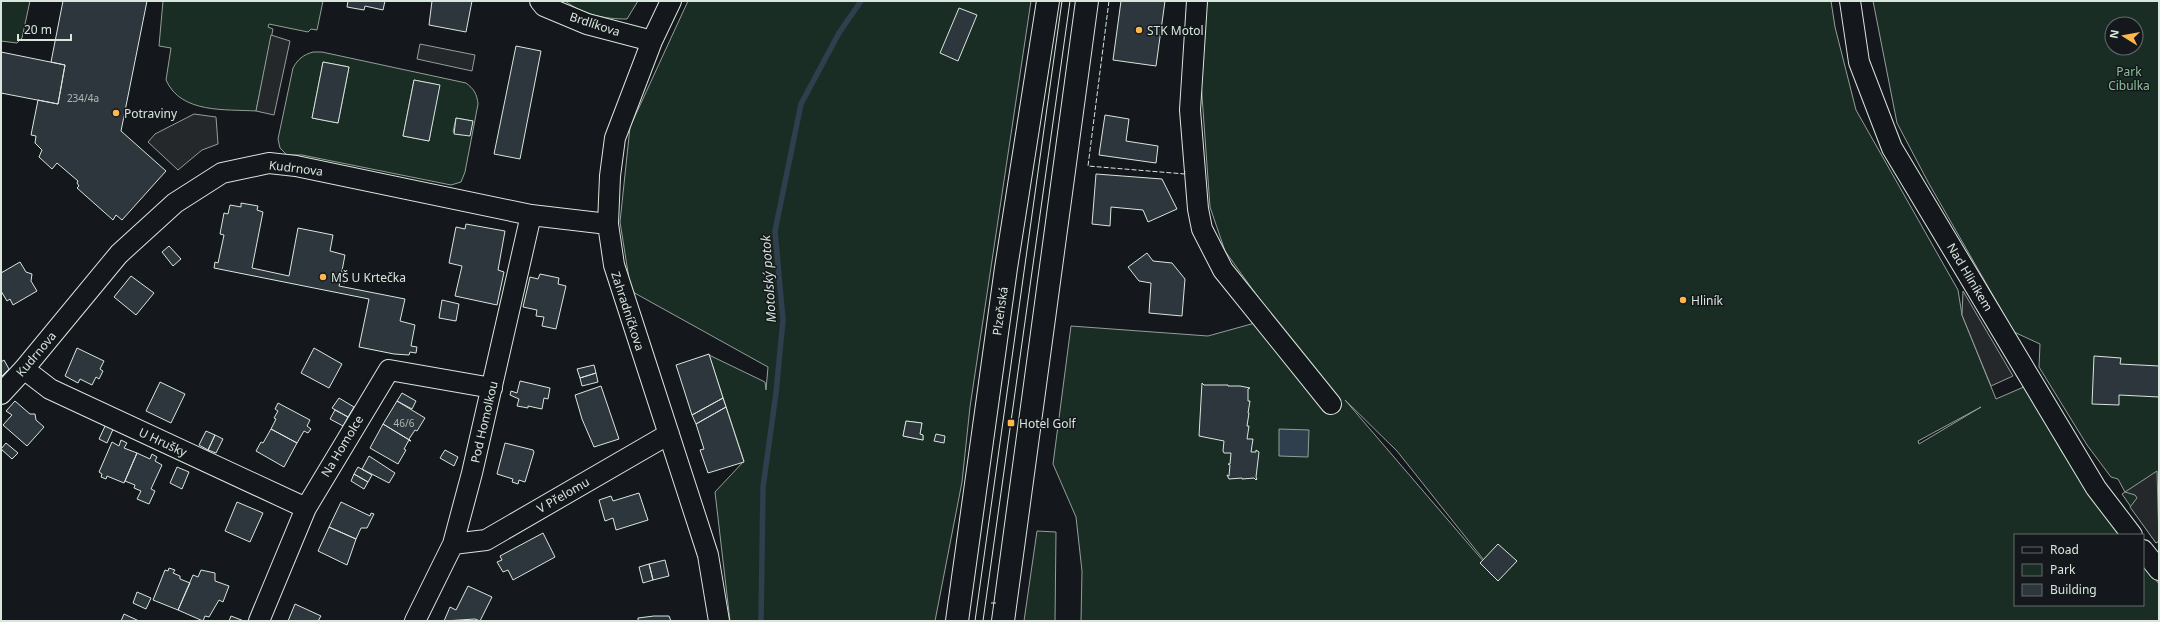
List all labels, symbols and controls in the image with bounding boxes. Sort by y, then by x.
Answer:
street label: Brdlíkova [567,8,623,40]
scale bar [18,16,71,42]
north arrow [2104,16,2144,56]
text: 20 m [24,21,52,38]
place label: STK Motol [1147,22,1204,39]
marker: STK Motol [1134,25,1144,35]
text: N [2105,28,2122,40]
park label: Park Cibulka [2108,63,2150,94]
house number: 234/4a [67,91,99,105]
place label: Potraviny [124,105,178,122]
marker: Potraviny [111,108,121,118]
street label: Kudrnova [268,156,324,180]
water label: Motolský potok [756,234,780,323]
street label: Nad Hliníkem [1943,240,1997,314]
place label: MŠ U Krtečka [331,269,406,286]
street label: Zahradníčkova [607,269,649,353]
marker: MŠ U Krtečka [318,272,328,282]
street label: Plzeňská [988,286,1012,336]
place label: Hliník [1691,292,1724,309]
marker: Hliník [1678,295,1688,305]
street label: Kudrnova [12,328,60,380]
street label: Pod Homolkou [466,379,502,465]
street label: Na Homolce [317,412,367,480]
place label: Hotel Golf [1019,415,1077,432]
house number: 46/6 [394,416,415,430]
marker: Hotel Golf [1006,418,1016,428]
street label: U Hrušky [136,423,191,461]
street label: V Přelomu [534,473,592,517]
legend [2014,534,2144,606]
text: Road [2050,541,2079,558]
text: Park [2050,561,2076,578]
text: Building [2050,581,2097,598]

